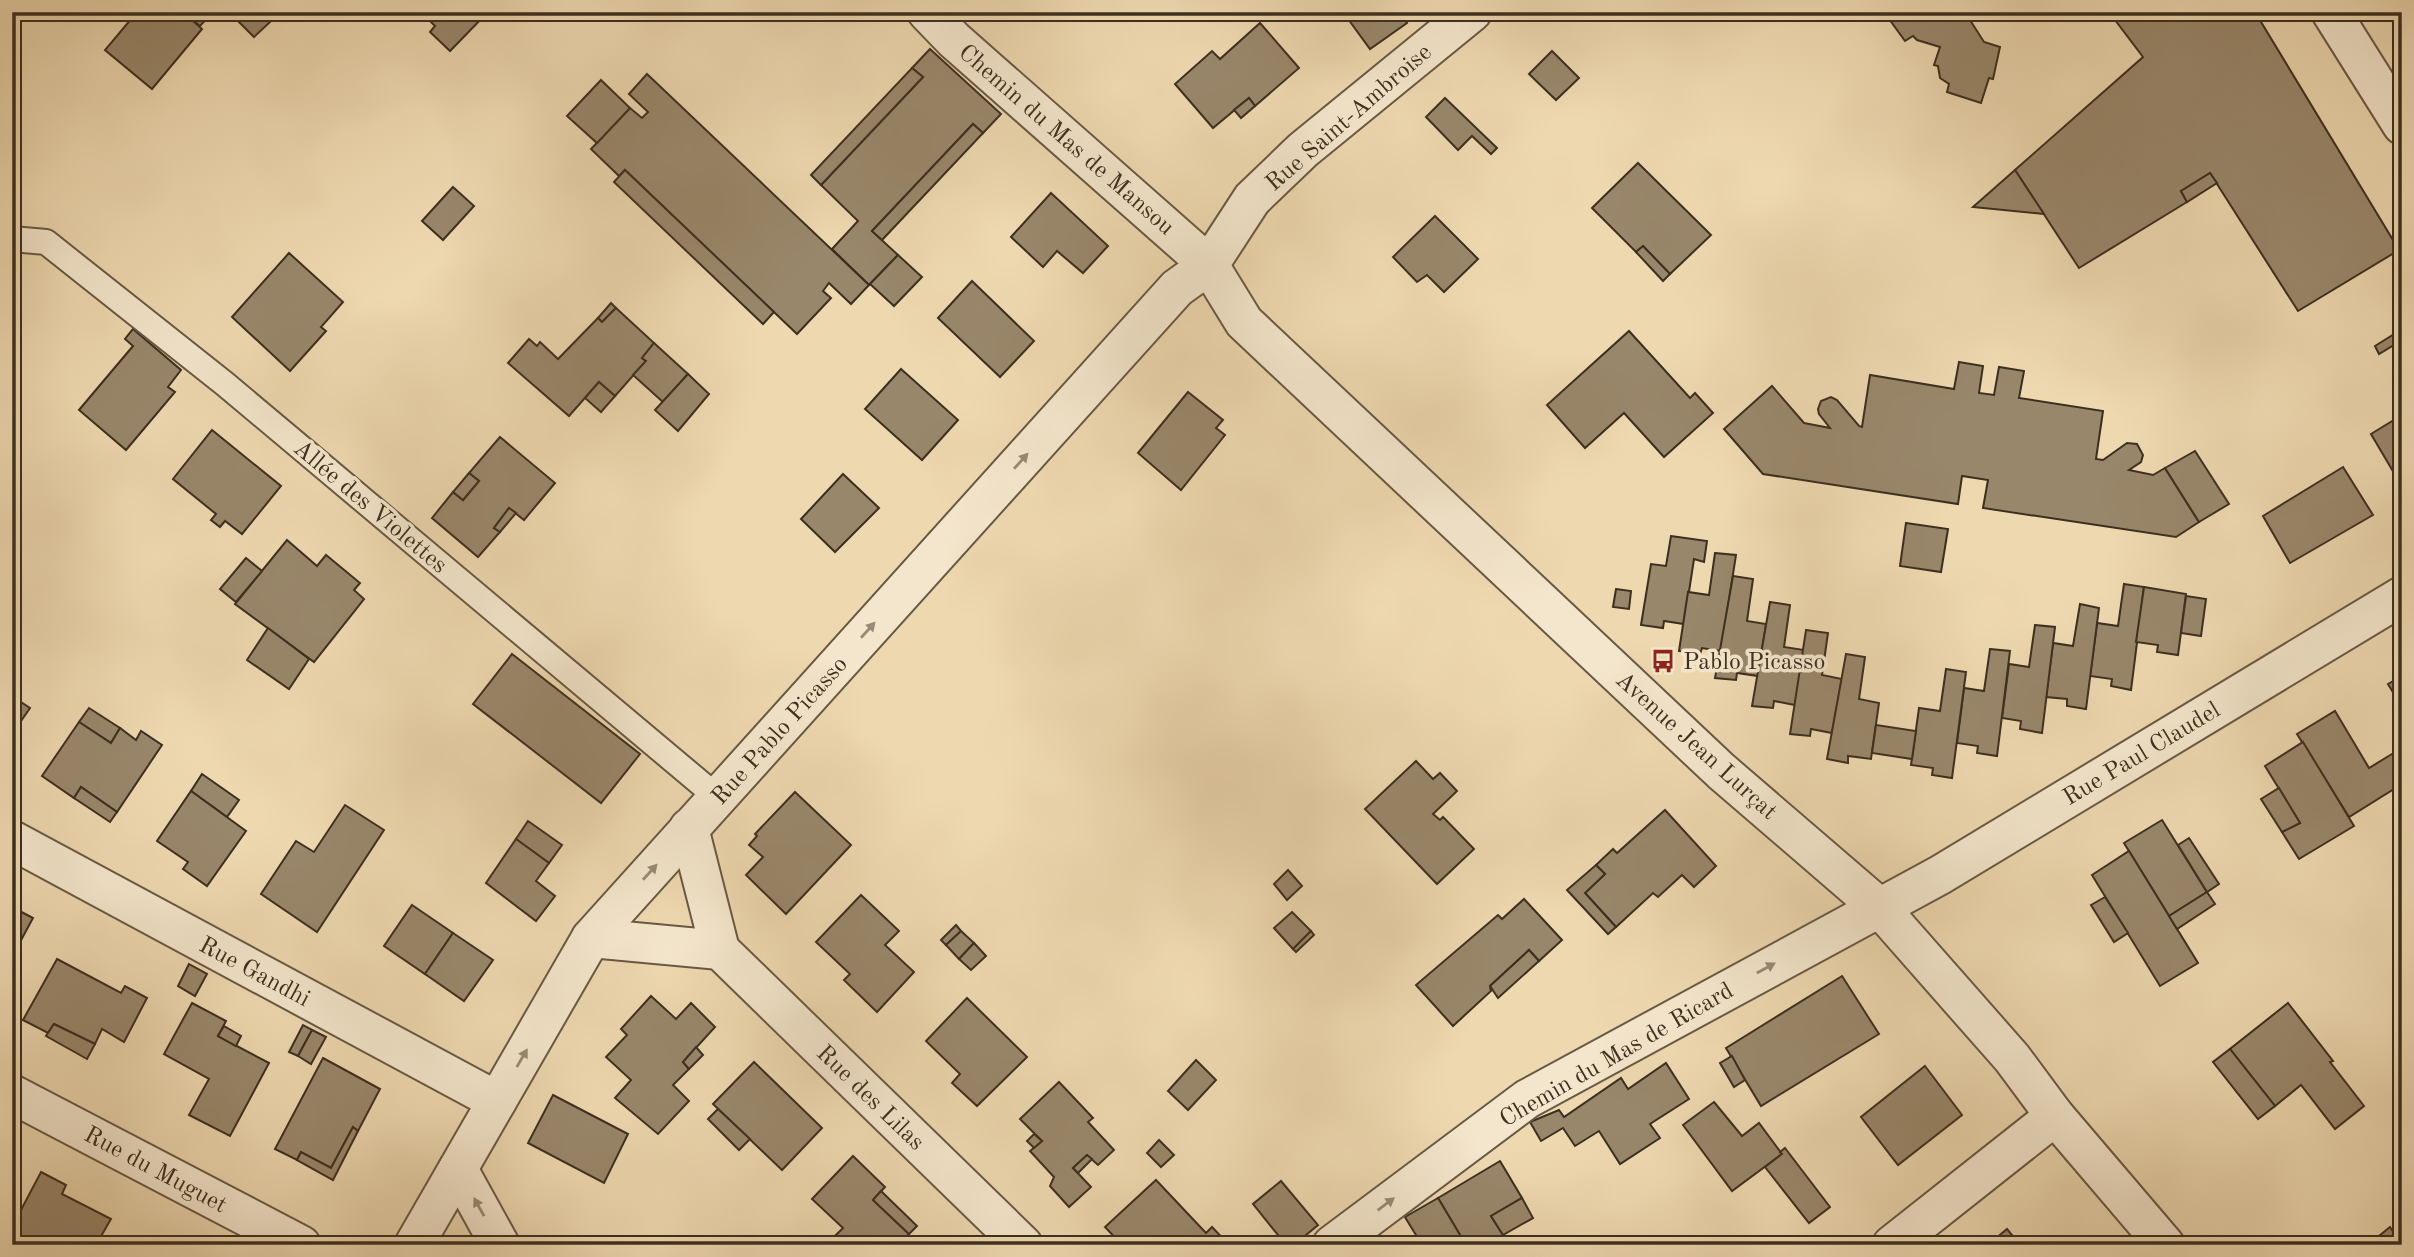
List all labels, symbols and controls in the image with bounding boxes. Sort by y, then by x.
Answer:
street label: Rue Saint-Ambroise [1262,40,1437,197]
street label: Chemin du Mas de Mansou [953,41,1178,241]
street label: Allée des Violettes [288,436,451,579]
one-way arrow [1012,453,1028,470]
one-way arrow [860,621,876,639]
bus stop icon: Pablo Picasso [1649,647,1677,675]
place label: Pablo Picasso [1683,651,1825,675]
street label: Rue Pablo Picasso [708,653,853,810]
street label: Avenue Jean Lurçat [1610,668,1781,825]
street label: Rue Paul Claudel [2059,699,2225,811]
one-way arrow [642,864,658,881]
street label: Rue Gandhi [195,934,314,1012]
one-way arrow [1756,962,1776,974]
street label: Chemin du Mas de Ricard [1496,979,1738,1132]
street label: Rue des Lilas [811,1041,928,1156]
one-way arrow [516,1049,528,1068]
street label: Rue du Muguet [80,1123,230,1218]
one-way arrow [473,1197,485,1217]
one-way arrow [1377,1197,1395,1211]

